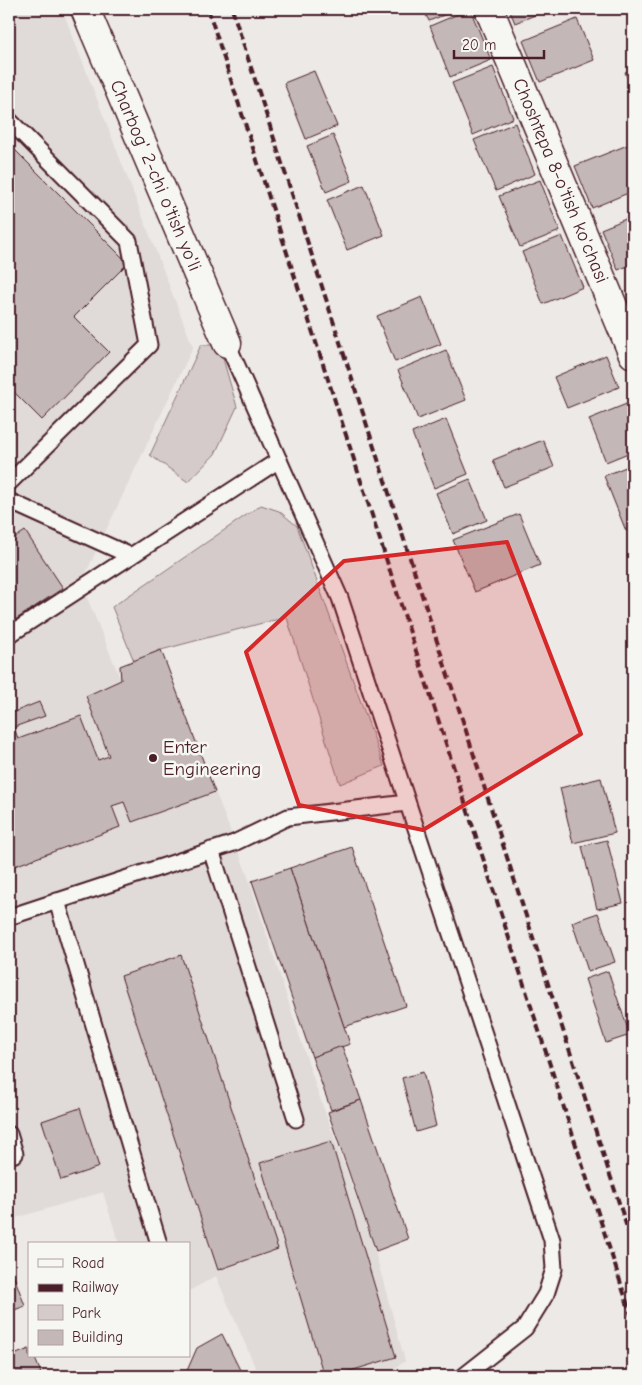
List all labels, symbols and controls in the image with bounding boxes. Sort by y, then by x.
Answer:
scale bar [454,28,544,60]
text: 20 m [462,36,496,54]
street label: Choshtepa 8-o'tish ko'chasi [508,75,613,286]
street label: Charbog' 2-chi o'tish yo'li [105,77,206,275]
place label: Enter Engineering [163,736,261,780]
marker: Enter Engineering [147,752,159,764]
legend [28,1242,190,1358]
text: Road [72,1254,104,1272]
text: Railway [72,1278,119,1296]
text: Park [72,1304,101,1322]
text: Building [72,1328,123,1346]

